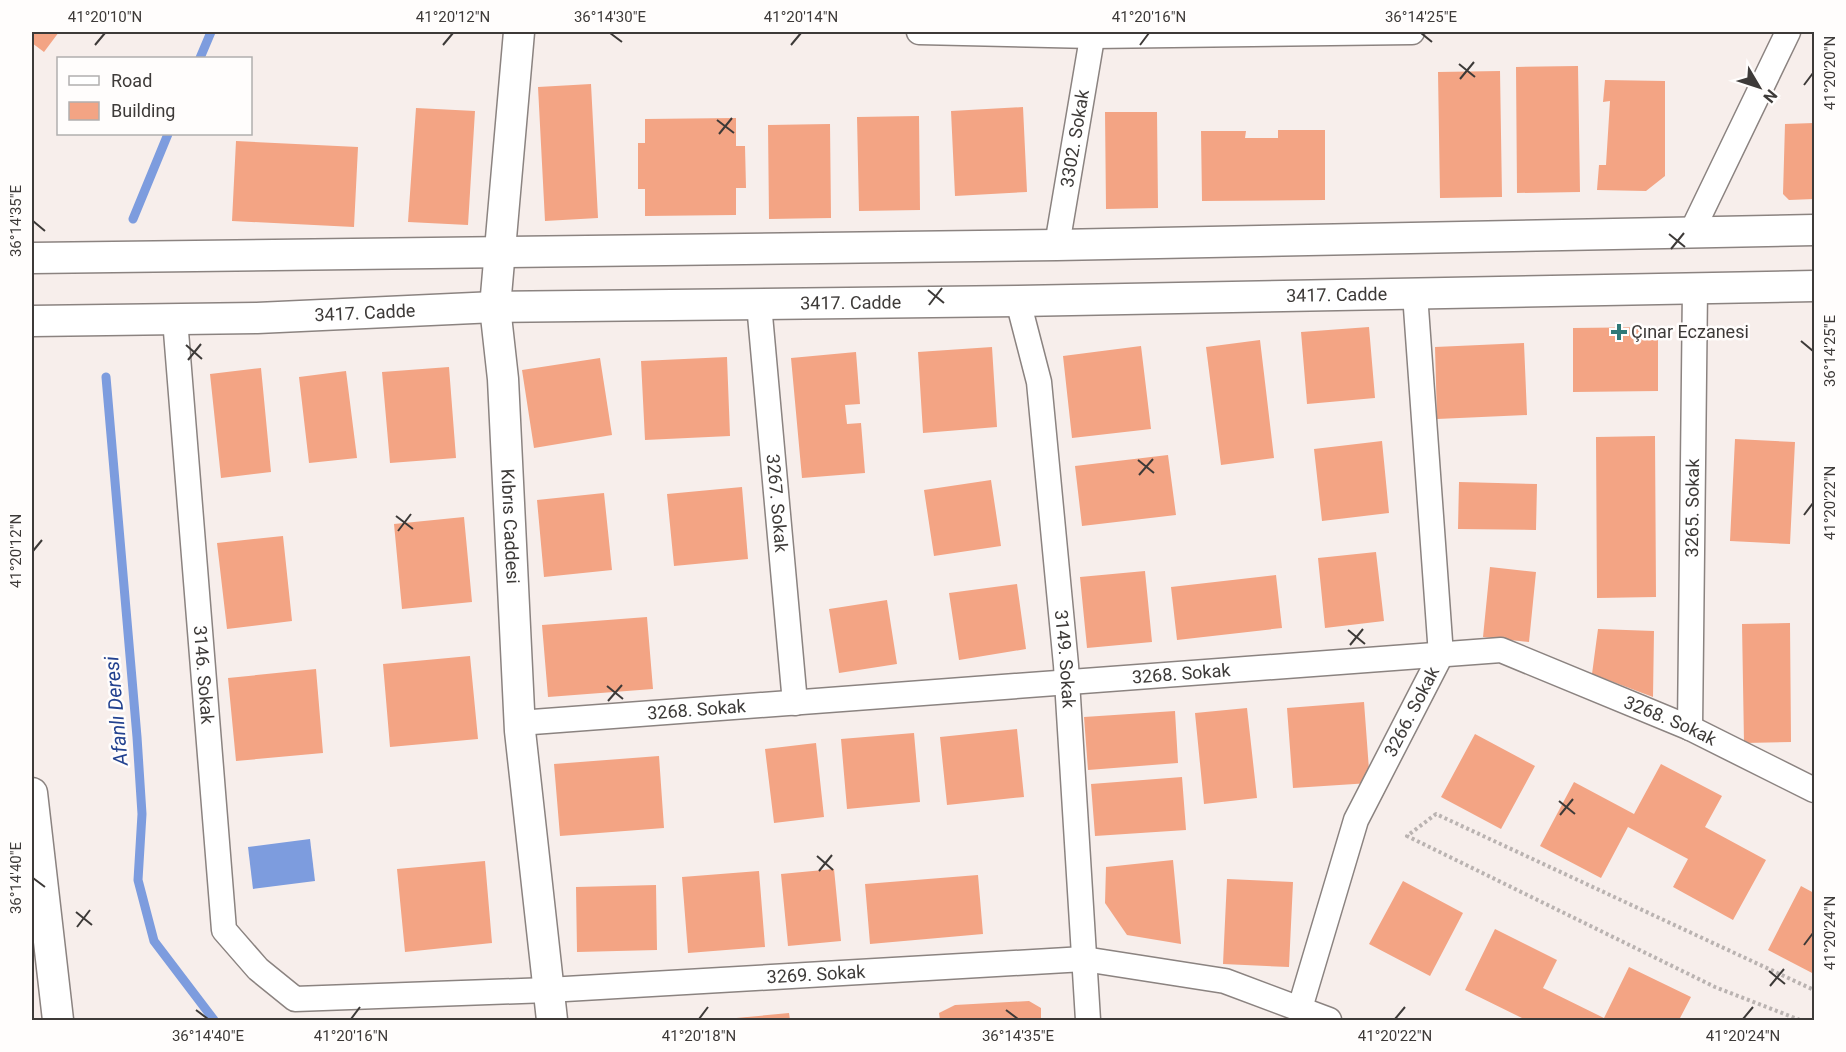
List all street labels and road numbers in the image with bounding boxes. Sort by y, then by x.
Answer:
street label: 3302. Sokak [1056,87,1093,189]
street label: 3417. Cadde [1286,283,1387,306]
street label: 3417. Cadde [800,291,901,313]
street label: 3417. Cadde [314,300,416,325]
street label: 3267. Sokak [763,453,792,554]
street label: 3265. Sokak [1681,458,1703,557]
street label: Kıbrıs Caddesi [497,468,524,584]
street label: 3149. Sokak [1051,609,1080,710]
street label: 3146. Sokak [190,625,219,726]
street label: 3268. Sokak [1131,659,1232,687]
street label: 3266. Sokak [1379,662,1444,760]
street label: 3268. Sokak [1621,691,1721,750]
street label: 3268. Sokak [646,695,747,723]
street label: 3269. Sokak [766,961,867,987]

